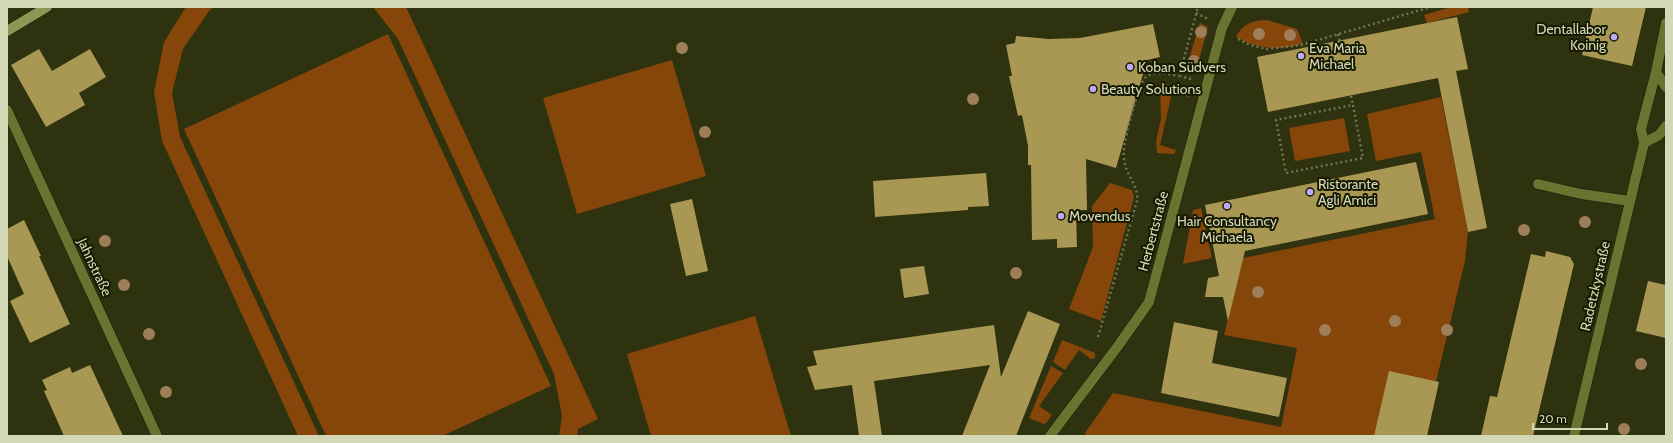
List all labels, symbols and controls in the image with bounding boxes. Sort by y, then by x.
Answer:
place label: Dentallabor Koinig [1536,20,1607,54]
marker: Dentallabor Koinig [1609,32,1619,42]
place label: Eva Maria Michael [1309,39,1366,73]
marker: Eva Maria Michael [1296,51,1306,61]
place label: Koban Südvers [1138,58,1226,76]
marker: Koban Südvers [1125,62,1135,72]
place label: Beauty Solutions [1101,80,1201,98]
marker: Beauty Solutions [1088,84,1098,94]
place label: Ristorante Agli Amici [1318,175,1378,209]
marker: Ristorante Agli Amici [1305,187,1315,197]
street label: Herbertstraße [1134,189,1172,273]
marker: Hair Consultancy Michaela [1222,201,1232,211]
place label: Movendus [1069,207,1131,225]
marker: Movendus [1056,211,1066,221]
place label: Hair Consultancy Michaela [1177,212,1277,246]
street label: Jahnstraße [73,234,116,299]
street label: Radetzkystraße [1576,239,1614,333]
scale bar [1533,405,1607,431]
text: 20 m [1539,411,1567,426]

